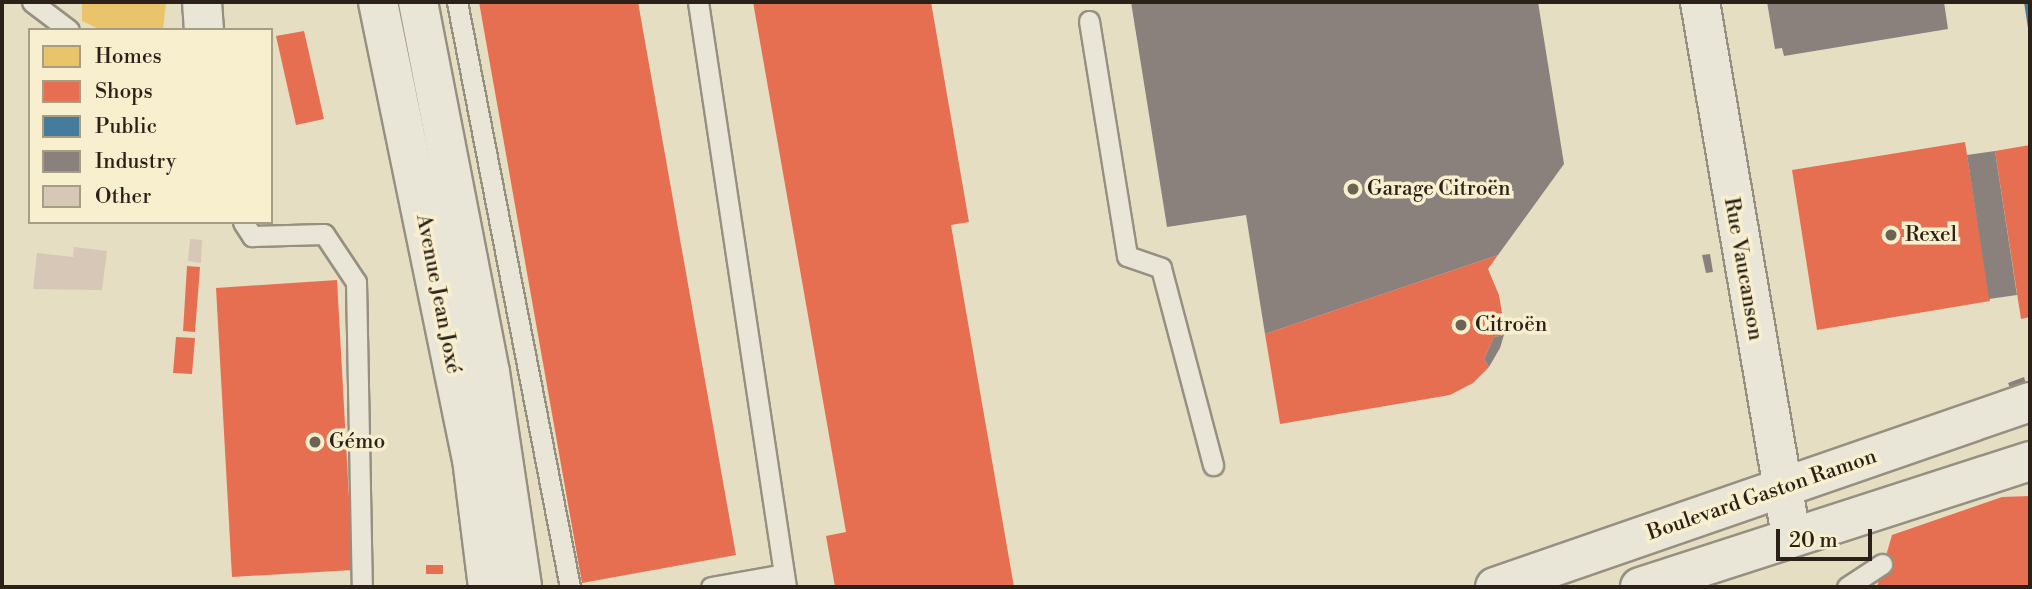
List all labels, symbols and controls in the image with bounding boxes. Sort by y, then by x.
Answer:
legend [28,28,273,224]
text: Homes [95,44,162,70]
text: Shops [95,79,153,105]
text: Public [95,114,157,140]
text: Industry [95,149,176,175]
place label: Garage Citroën [1367,176,1511,202]
marker: Garage Citroën [1345,181,1361,197]
text: Other [95,184,151,210]
street label: Rue Vaucanson [1718,196,1768,342]
street label: Avenue Jean Joxé [410,212,466,376]
place label: Rexel [1905,222,1957,248]
marker: Rexel [1883,227,1899,243]
place label: Citroën [1475,312,1547,338]
marker: Citroën [1453,317,1469,333]
place label: Gémo [329,429,385,455]
marker: Gémo [307,434,323,450]
street label: Boulevard Gaston Ramon [1644,444,1880,546]
scale bar [1780,516,1876,560]
text: 20 m [1789,528,1838,554]

